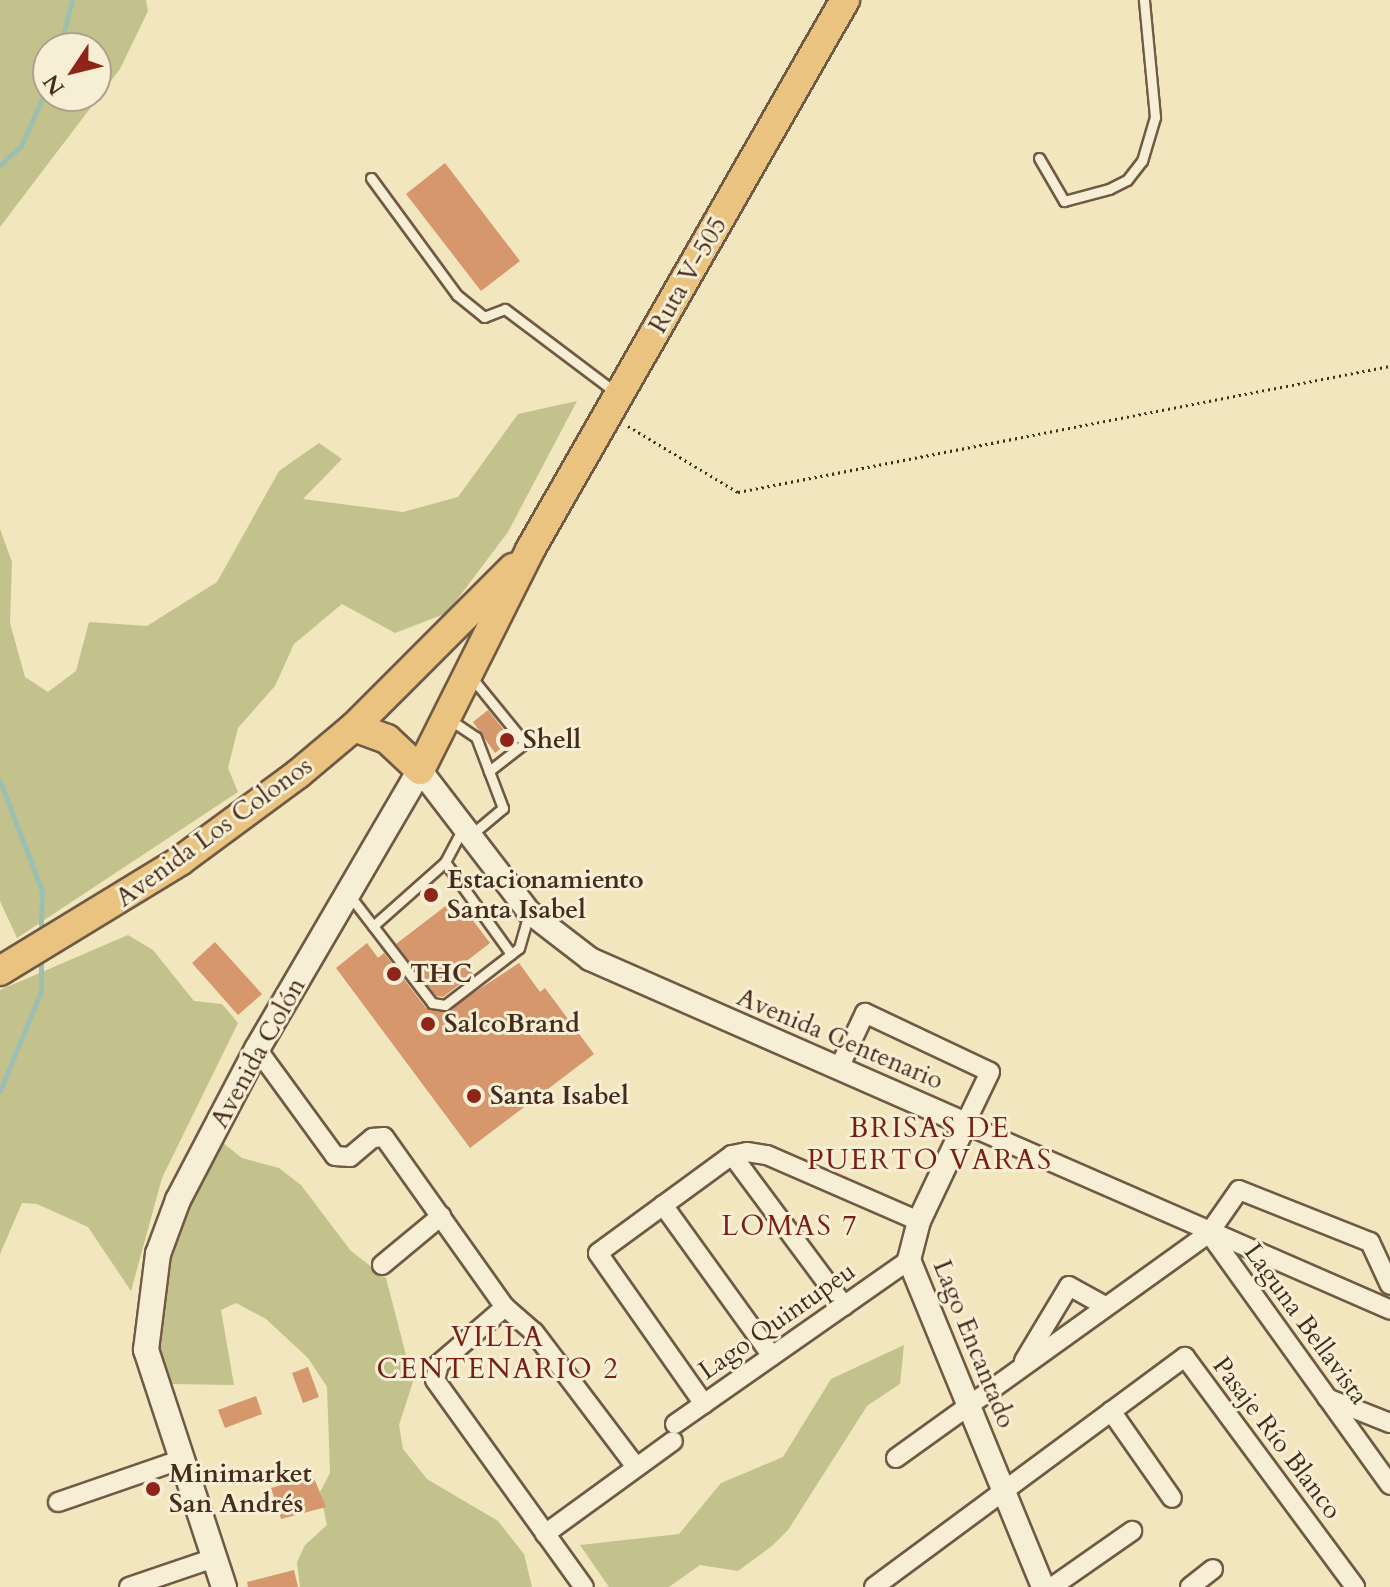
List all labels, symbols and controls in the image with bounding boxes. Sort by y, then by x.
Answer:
north arrow [32,32,112,112]
text: N [36,68,72,101]
street label: Ruta V-505 [642,211,734,339]
place label: Shell [523,724,581,756]
marker: Shell [498,731,516,749]
street label: Avenida Los Colonos [110,750,318,914]
place label: Estacionamiento Santa Isabel [447,864,644,926]
marker: Estacionamiento Santa Isabel [422,886,440,904]
place label: THC [410,958,472,990]
marker: THC [385,965,403,983]
street label: Avenida Colón [204,972,312,1134]
street label: Avenida Centenario [732,981,948,1097]
place label: SalcoBrand [444,1008,580,1040]
marker: SalcoBrand [419,1015,437,1033]
place label: Santa Isabel [490,1080,629,1112]
marker: Santa Isabel [465,1087,483,1105]
district label: BRISAS DE PUERTO VARAS [807,1111,1053,1177]
district label: LOMAS 7 [721,1209,859,1243]
street label: Laguna Bellavista [1237,1237,1375,1411]
street label: Lago Encantado [926,1255,1022,1433]
street label: Lago Quintupeu [693,1256,861,1386]
district label: VILLA CENTENARIO 2 [376,1320,620,1386]
street label: Pasaje Río Blanco [1206,1351,1348,1525]
place label: Minimarket San Andrés [169,1458,312,1520]
marker: Minimarket San Andrés [144,1480,162,1498]

